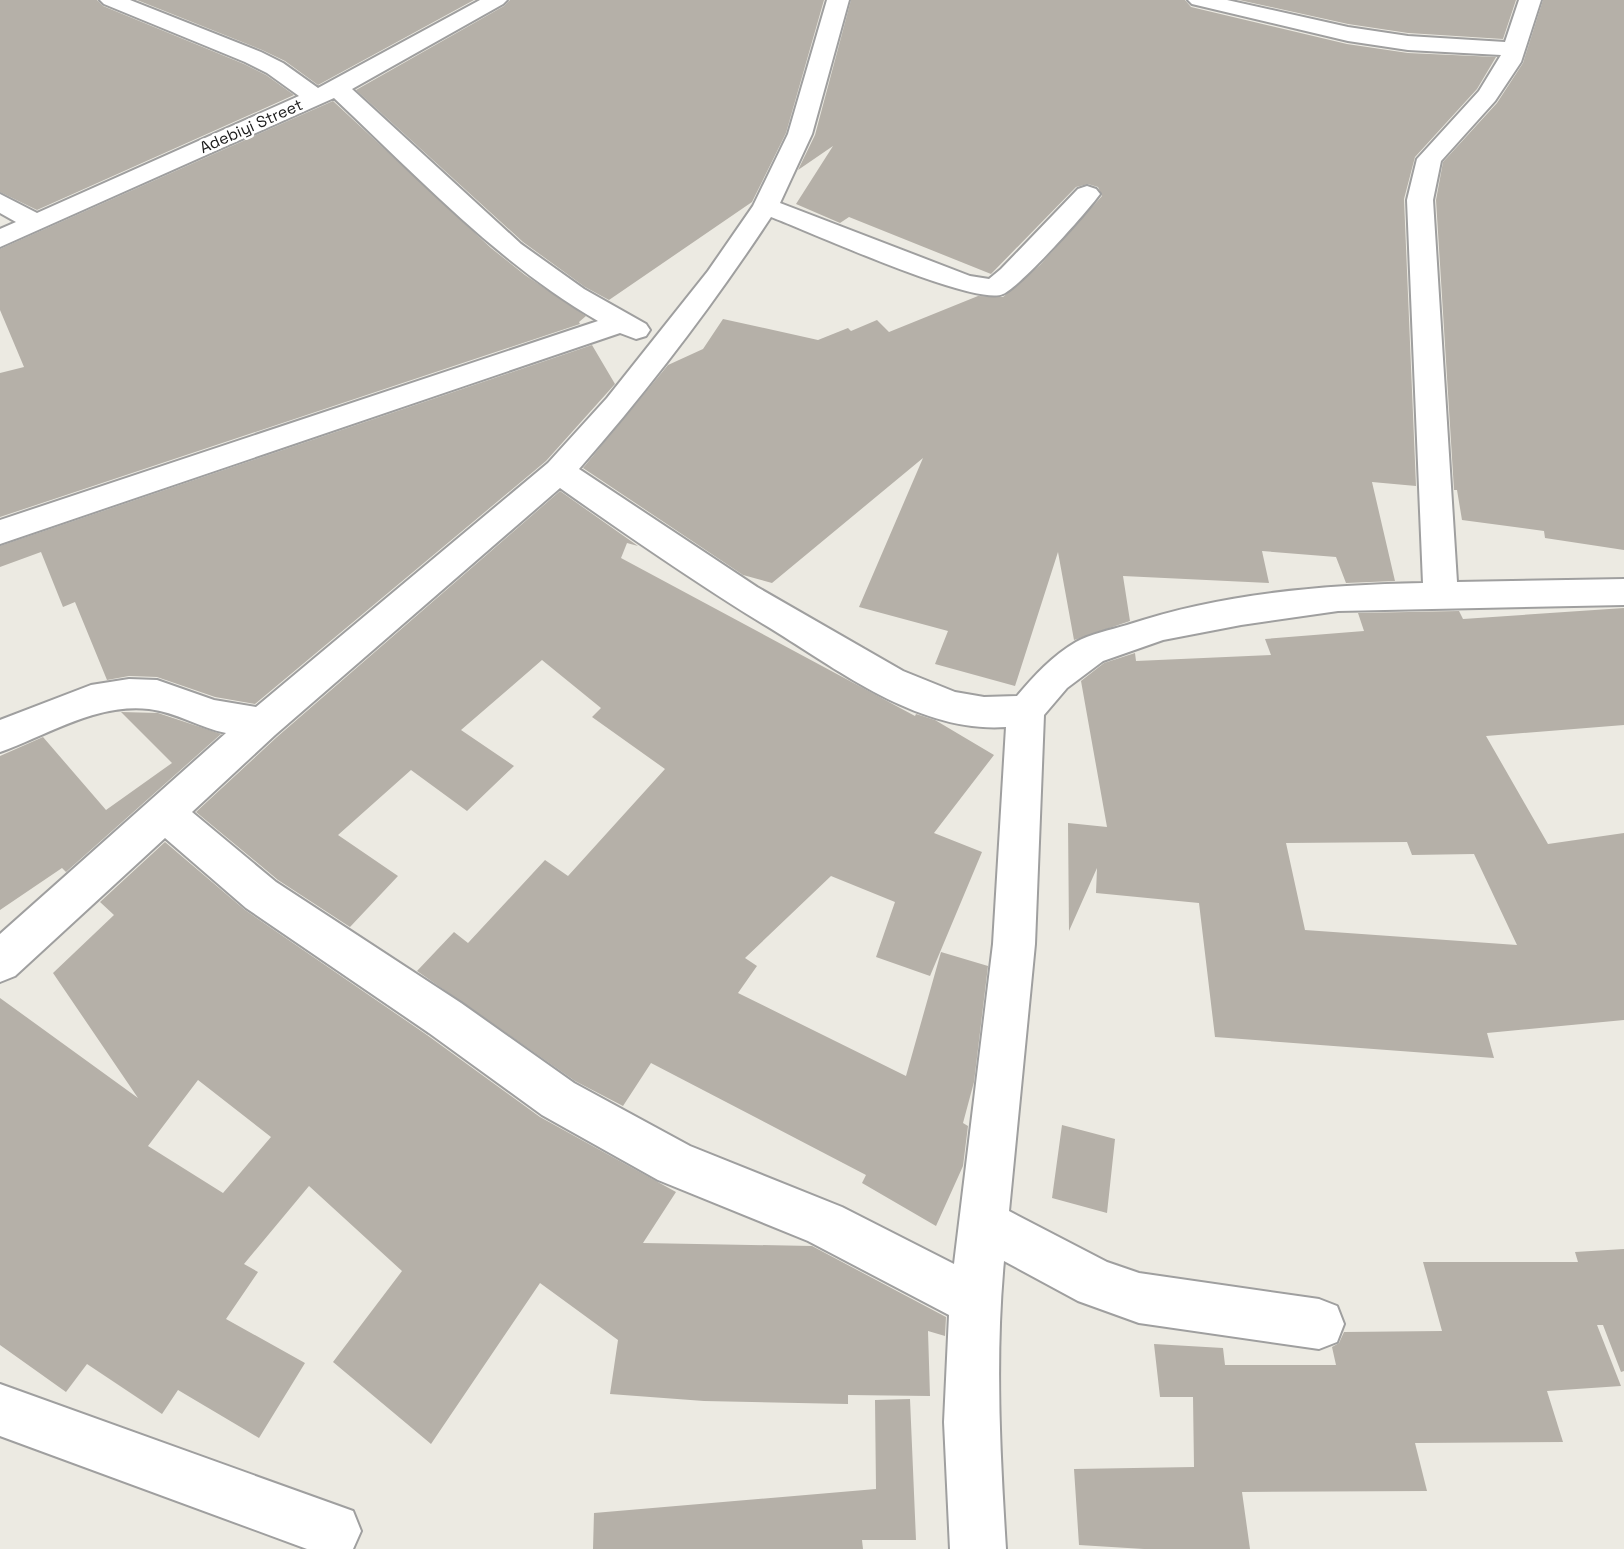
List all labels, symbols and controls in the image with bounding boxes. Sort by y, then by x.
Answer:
street label: Adebiyi Street [196,94,306,158]

